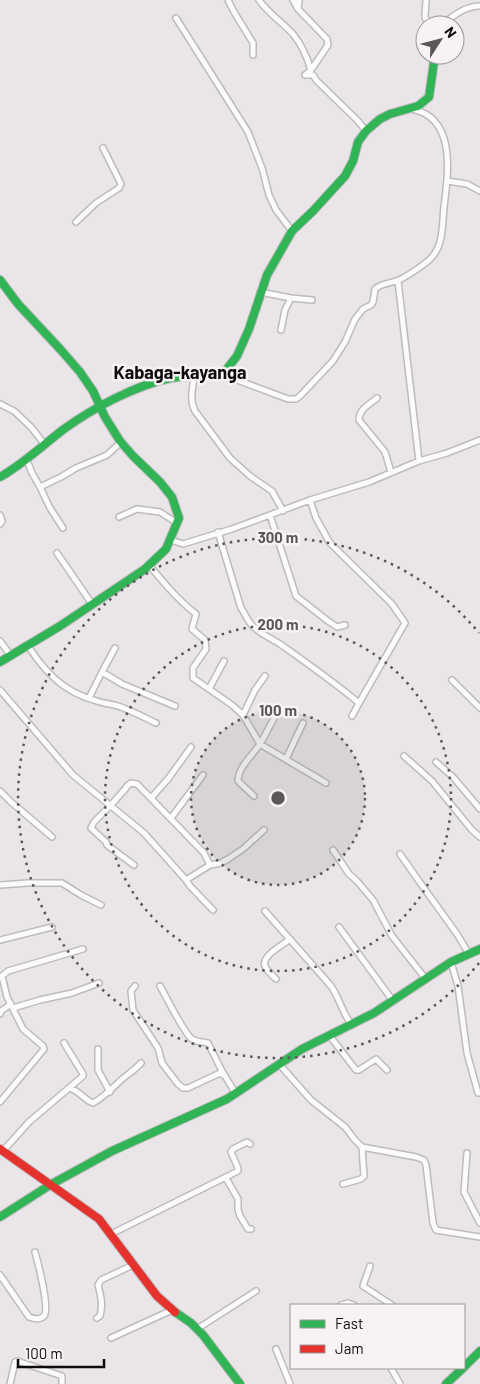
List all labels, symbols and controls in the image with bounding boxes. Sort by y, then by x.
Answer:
north arrow [415,15,465,65]
text: N [441,23,461,41]
district label: Kabaga-kayanga [113,361,247,383]
text: 300 m [258,528,298,546]
text: 200 m [257,615,299,633]
text: 100 m [259,701,297,719]
centre of rings [269,789,287,807]
legend [290,1304,465,1369]
text: Fast [335,1314,363,1332]
scale bar [18,1336,104,1368]
text: Jam [335,1339,364,1357]
text: 100 m [25,1344,63,1362]

